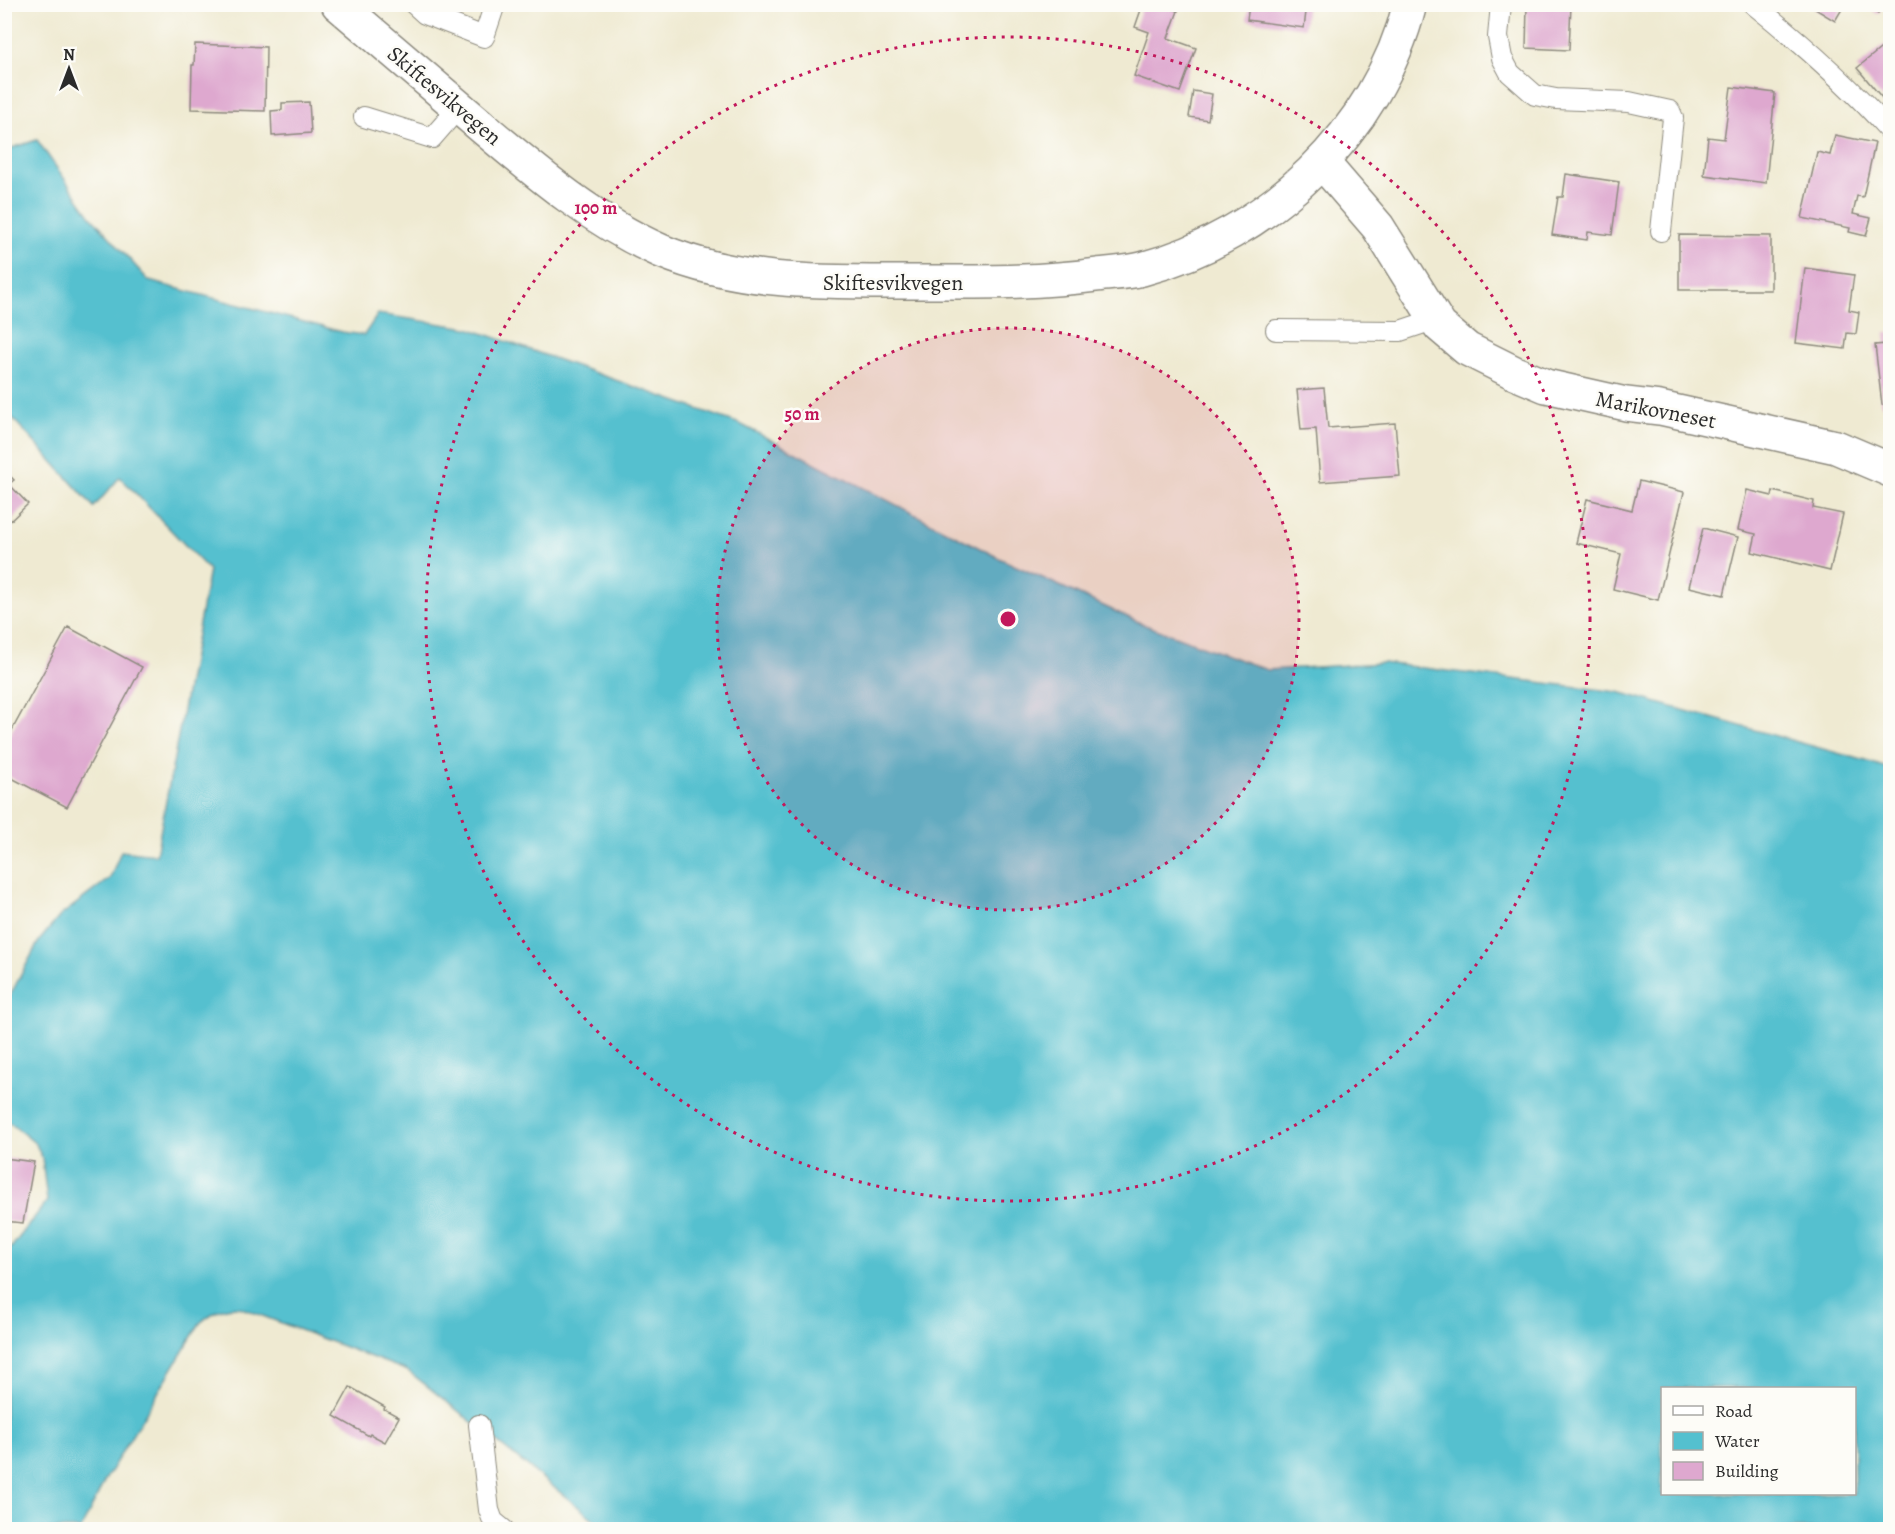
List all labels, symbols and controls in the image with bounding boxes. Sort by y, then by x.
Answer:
north arrow [39,39,99,99]
street label: Skiftesvikvegen [381,39,508,152]
text: N [63,44,75,66]
text: 100 m [575,196,617,220]
street label: Skiftesvikvegen [823,268,963,298]
street label: Marikovneset [1593,384,1719,436]
text: 50 m [785,402,819,426]
centre of rings [998,609,1018,629]
legend [1661,1387,1856,1495]
text: Road [1715,1399,1753,1423]
text: Water [1714,1429,1760,1453]
text: Building [1715,1459,1779,1483]

